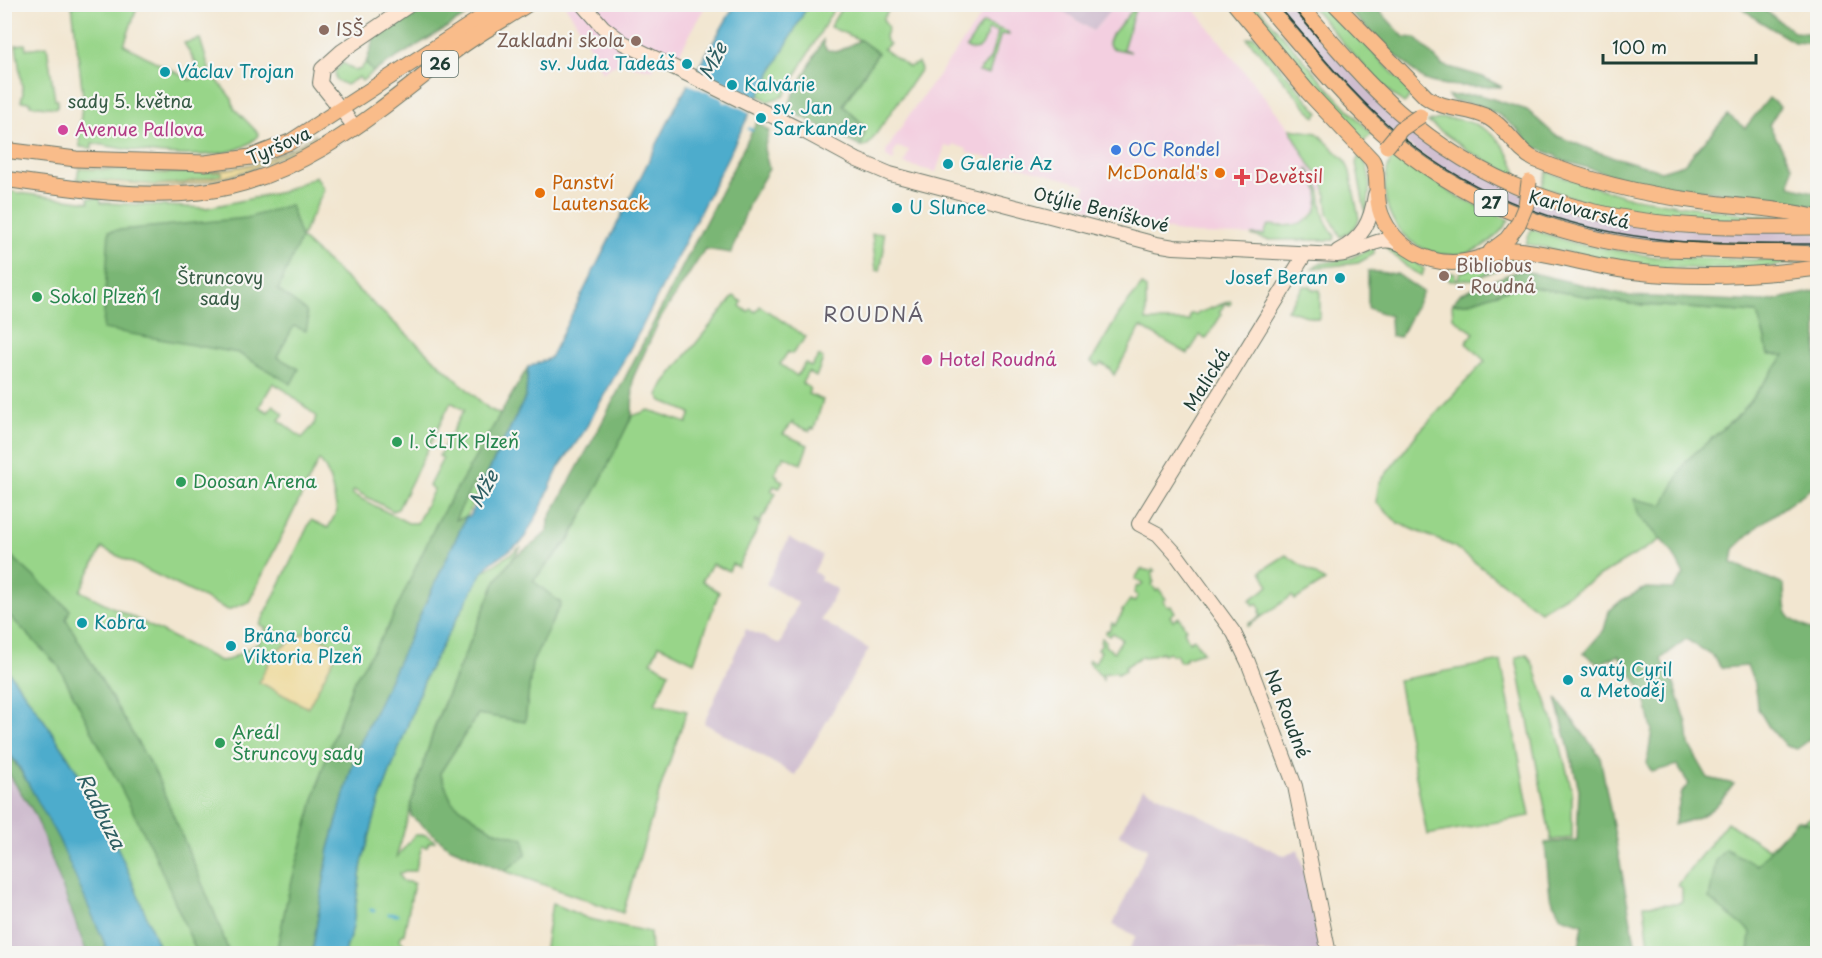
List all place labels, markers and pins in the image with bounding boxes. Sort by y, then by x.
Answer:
place label: ISŠ [336,15,364,42]
marker: ISŠ [317,23,331,37]
place label: Zakladni skola [497,26,625,53]
marker: Zakladni skola [629,34,643,48]
place label: sv. Juda Tadeáš [540,49,675,76]
place label: Václav Trojan [177,57,294,84]
marker: sv. Juda Tadeáš [680,57,694,71]
marker: Václav Trojan [158,65,172,79]
place label: Kalvárie [744,70,815,97]
marker: Kalvárie [725,78,739,92]
place label: sv. Jan Sarkander [773,93,867,141]
marker: sv. Jan Sarkander [754,111,768,125]
place label: Avenue Pallova [75,115,204,142]
marker: Avenue Pallova [56,123,70,137]
place label: OC Rondel [1128,135,1220,162]
marker: OC Rondel [1109,143,1123,157]
place label: Galerie Az [960,149,1052,176]
marker: Galerie Az [941,157,955,171]
place label: McDonald's [1107,158,1208,185]
place label: Devětsil [1254,162,1323,189]
marker: McDonald's [1213,166,1227,180]
place label: Panství Lautensack [552,168,649,216]
marker: Devětsil [1235,170,1249,184]
marker: Panství Lautensack [533,186,547,200]
place label: U Slunce [909,193,986,220]
marker: U Slunce [890,201,904,215]
place label: Bibliobus - Roudná [1456,251,1536,299]
place label: Josef Beran [1225,263,1328,290]
marker: Bibliobus - Roudná [1437,269,1451,283]
marker: Josef Beran [1333,271,1347,285]
place label: Sokol Plzeň 1 [49,282,160,309]
marker: Sokol Plzeň 1 [30,290,44,304]
place label: Hotel Roudná [939,345,1057,372]
marker: Hotel Roudná [920,353,934,367]
place label: I. ČLTK Plzeň [409,427,519,454]
marker: I. ČLTK Plzeň [390,435,404,449]
place label: Doosan Arena [193,467,317,494]
marker: Doosan Arena [174,475,188,489]
place label: Kobra [94,608,146,635]
marker: Kobra [75,616,89,630]
place label: Brána borců Viktoria Plzeň [243,621,362,669]
marker: Brána borců Viktoria Plzeň [224,639,238,653]
place label: svatý Cyril a Metoděj [1580,655,1673,703]
marker: svatý Cyril a Metoděj [1561,673,1575,687]
place label: Areál Štruncovy sady [232,718,363,766]
marker: Areál Štruncovy sady [213,736,227,750]

